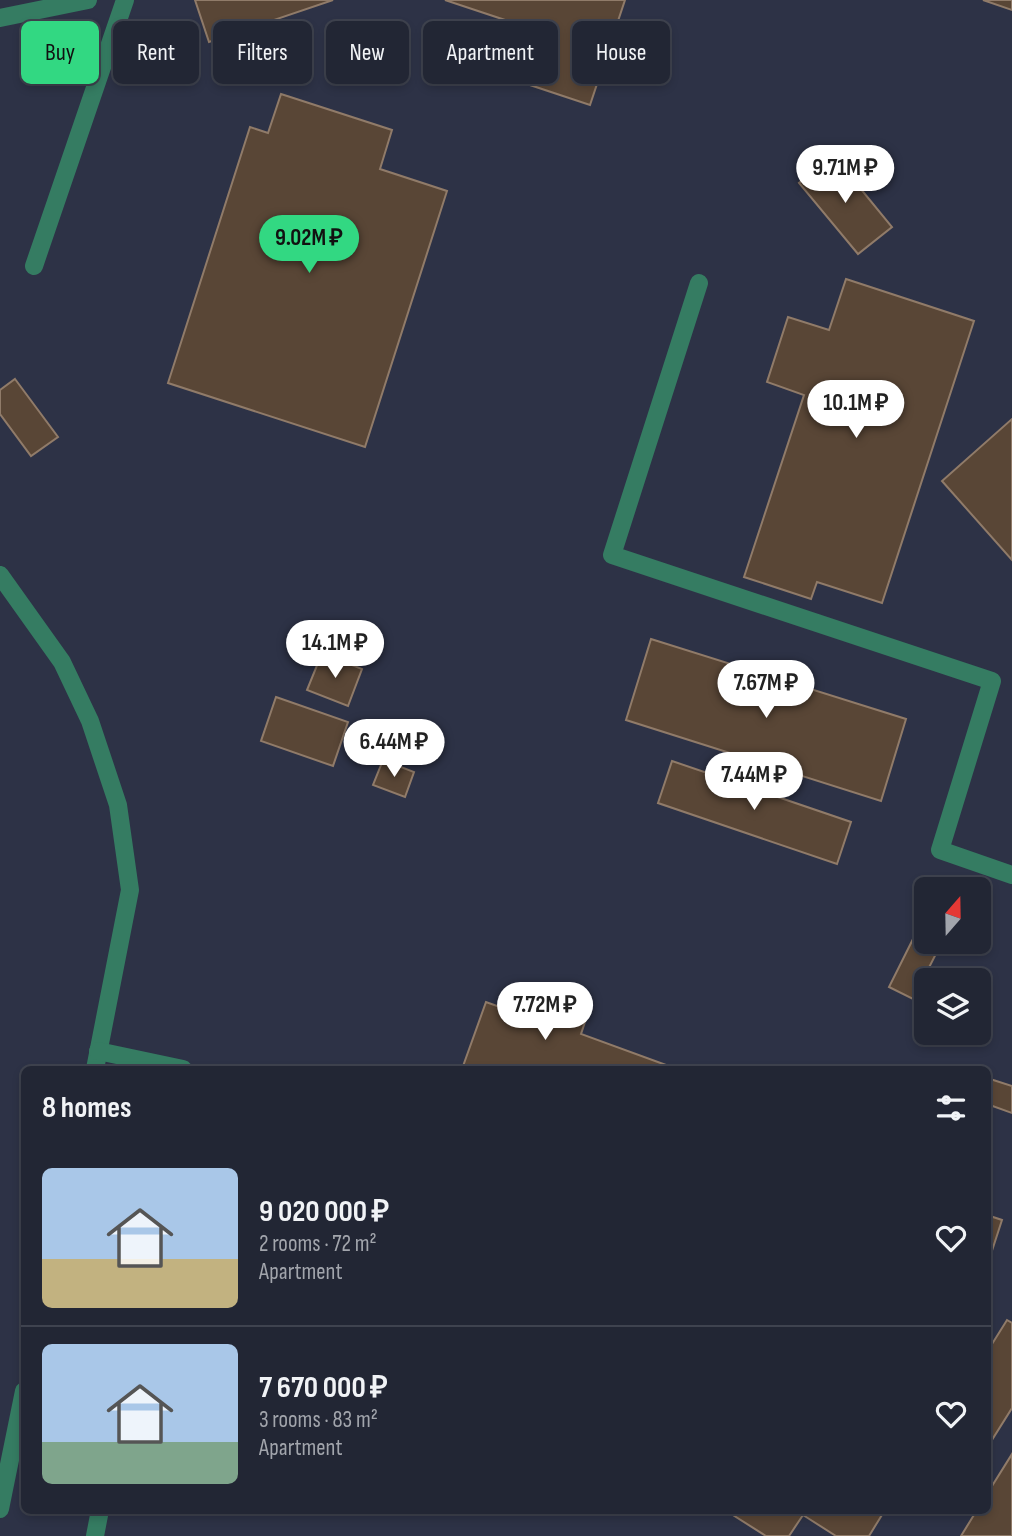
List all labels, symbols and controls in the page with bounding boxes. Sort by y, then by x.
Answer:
chip: Buy [21,21,99,84]
chip: Rent [113,21,199,84]
chip: Filters [213,21,312,84]
chip: New [326,21,409,84]
chip: Apartment [423,21,558,84]
chip: House [572,21,670,84]
pin: 9.71M ₽ [780,146,910,205]
text: 9.71M ₽ [812,154,878,182]
pin: 9.02M ₽ [244,216,374,275]
text: 9.02M ₽ [275,224,343,252]
pin: 10.1M ₽ [791,380,921,440]
text: 10.1M ₽ [823,389,889,417]
pin: 14.1M ₽ [270,620,400,680]
text: 14.1M ₽ [302,629,368,657]
pin: 7.67M ₽ [701,660,831,720]
text: 7.67M ₽ [733,669,799,697]
pin: 6.44M ₽ [329,720,459,779]
text: 6.44M ₽ [360,728,428,756]
pin: 7.44M ₽ [689,752,819,812]
text: 7.44M ₽ [721,761,787,789]
north arrow [914,877,990,954]
map controls [914,877,991,1045]
button: layers [914,968,991,1045]
pin: 7.72M ₽ [480,982,610,1042]
text: 7.72M ₽ [513,991,577,1019]
icon: filters [932,1089,970,1127]
text: 8 homes [42,1090,131,1126]
text: 9 020 000 ₽ [259,1194,389,1230]
icon: home [98,1196,182,1280]
icon: heart [932,1219,970,1257]
text: 2 rooms · 72 m² [259,1230,377,1258]
text: Apartment [259,1258,343,1286]
text: 7 670 000 ₽ [259,1370,388,1406]
icon: home [98,1372,182,1456]
icon: heart [932,1395,970,1433]
text: 3 rooms · 83 m² [259,1406,378,1434]
text: Apartment [259,1434,343,1462]

